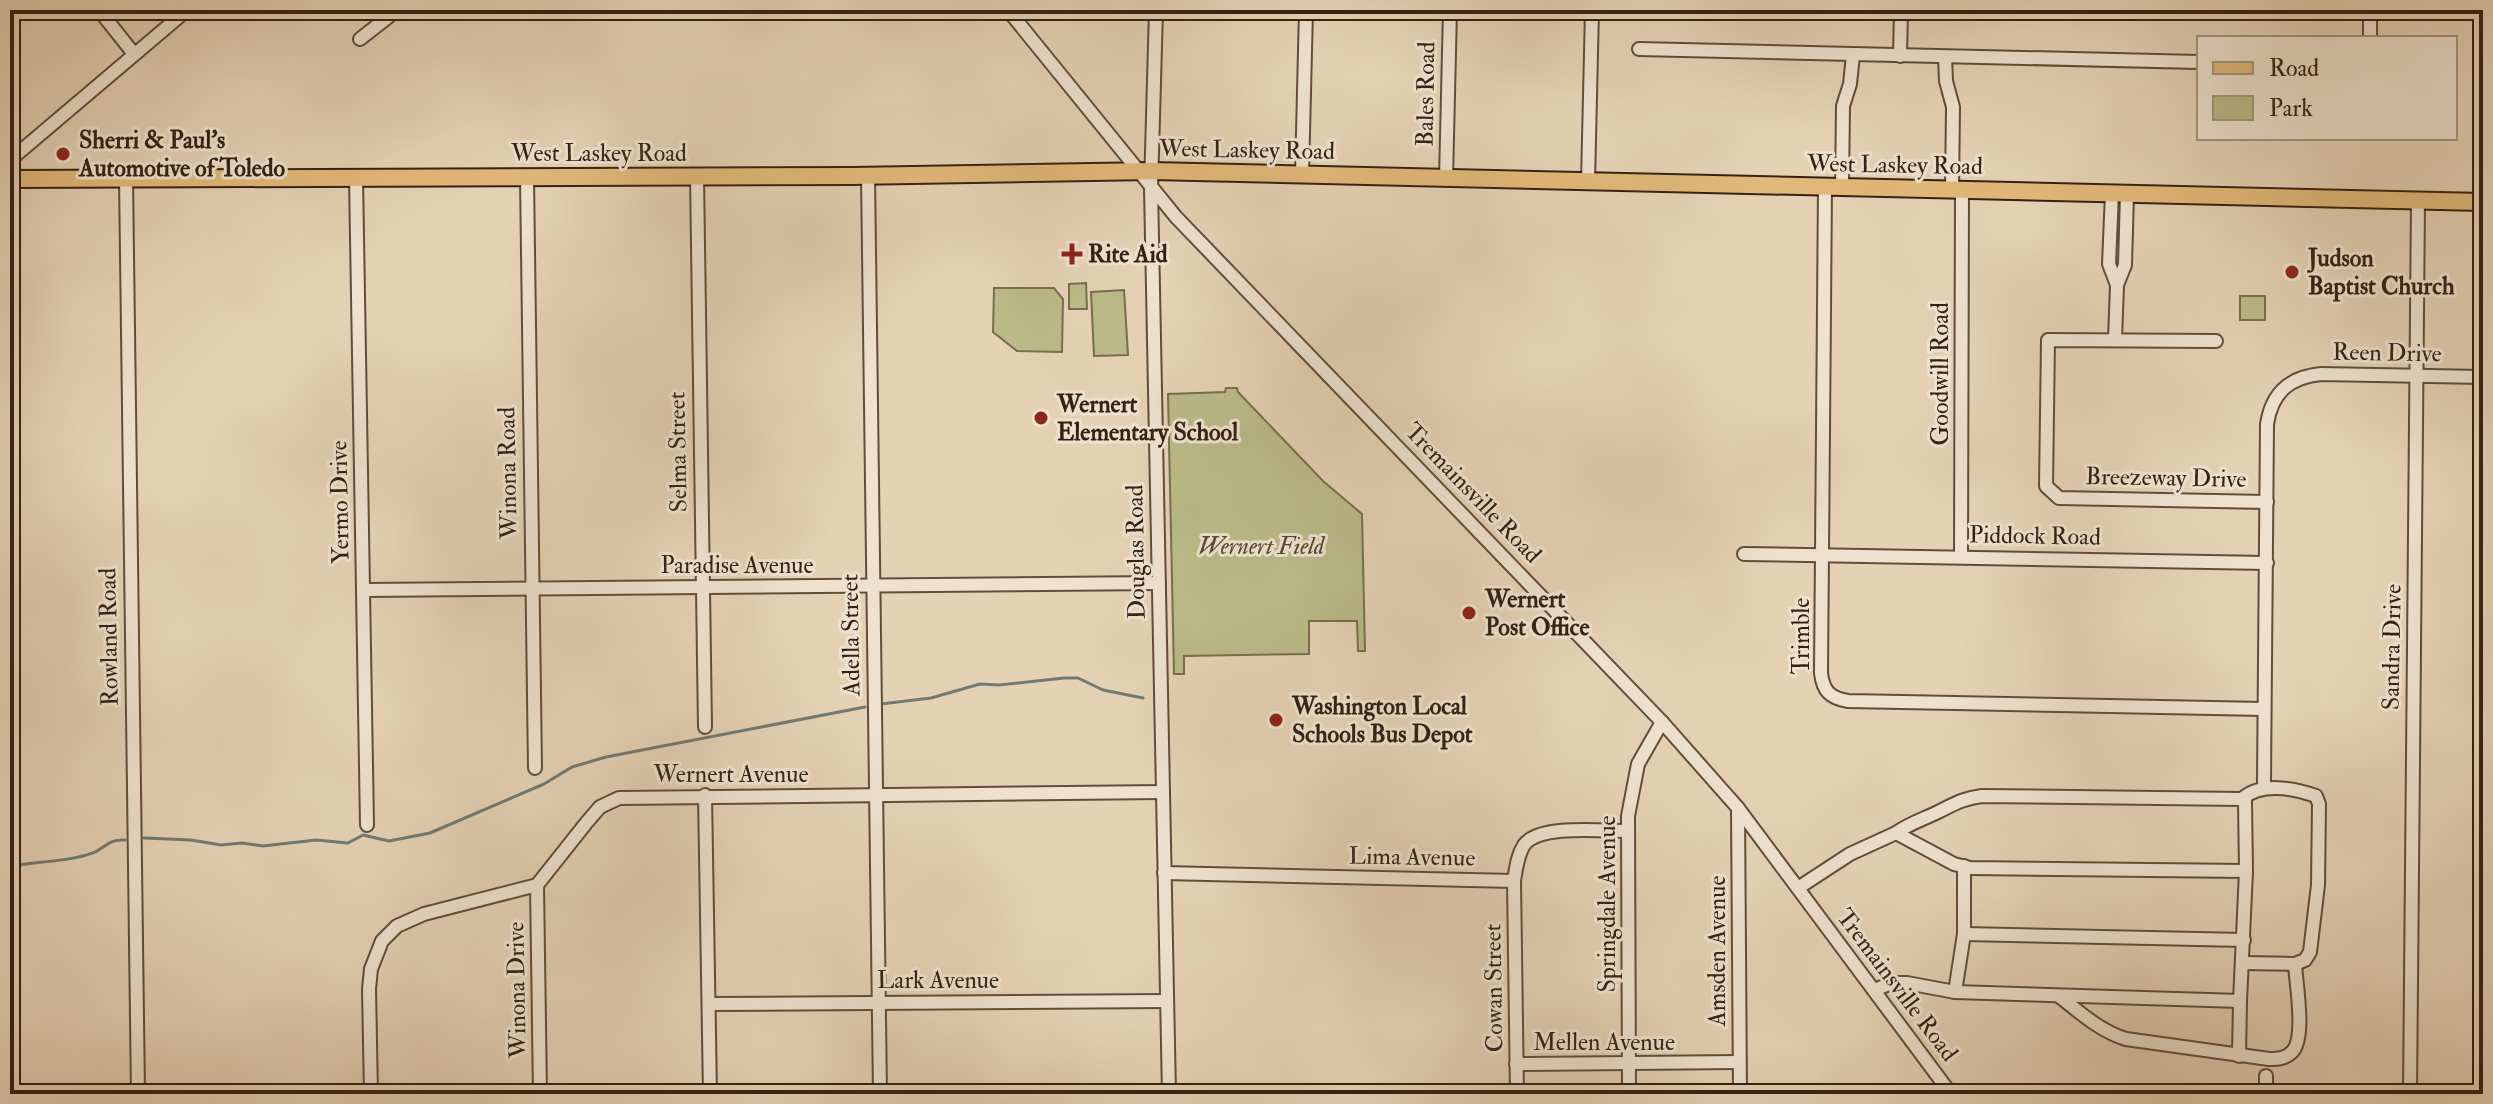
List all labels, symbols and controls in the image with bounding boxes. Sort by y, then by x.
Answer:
legend [2197,36,2457,140]
street label: Bales Road [1410,41,1442,147]
text: Road [2269,53,2319,84]
text: Park [2269,93,2313,124]
place label: Sherri & Paul's Automotive of Toledo [78,125,286,184]
street label: West Laskey Road [1158,133,1335,167]
street label: West Laskey Road [510,138,687,169]
marker: Sherri & Paul's Automotive of Toledo [54,145,72,163]
street label: West Laskey Road [1806,148,1983,182]
place label: Rite Aid [1088,239,1168,270]
place label: Judson Baptist Church [2307,243,2455,302]
marker: Rite Aid [1063,245,1081,263]
marker: Judson Baptist Church [2283,263,2301,281]
street label: Goodwill Road [1925,302,1956,446]
street label: Reen Drive [2332,337,2442,369]
place label: Wernert Elementary School [1056,389,1239,448]
street label: Selma Street [661,391,695,513]
street label: Winona Road [491,406,525,540]
marker: Wernert Elementary School [1032,409,1050,427]
street label: Tremainsville Road [1398,416,1548,570]
street label: Yermo Drive [323,440,357,564]
street label: Breezeway Drive [2085,461,2247,495]
street label: Douglas Road [1119,484,1153,620]
street label: Piddock Road [1969,519,2101,553]
park label: Wernert Field [1198,531,1326,562]
street label: Paradise Avenue [660,550,814,581]
street label: Rowland Road [92,567,126,706]
street label: Adella Street [834,573,868,697]
place label: Wernert Post Office [1484,584,1590,643]
street label: Sandra Drive [2375,584,2409,710]
street label: Trimble [1786,598,1817,674]
marker: Wernert Post Office [1460,604,1478,622]
place label: Washington Local Schools Bus Depot [1291,691,1473,750]
marker: Washington Local Schools Bus Depot [1267,711,1285,729]
street label: Wernert Avenue [653,759,808,790]
street label: Springdale Avenue [1592,815,1623,993]
street label: Lima Avenue [1348,840,1476,874]
street label: Amsden Avenue [1702,876,1733,1027]
street label: Tremainsville Road [1829,902,1965,1068]
street label: Winona Drive [500,921,534,1060]
street label: Cowan Street [1477,923,1511,1053]
street label: Lark Avenue [877,965,999,996]
street label: Mellen Avenue [1533,1027,1675,1058]

